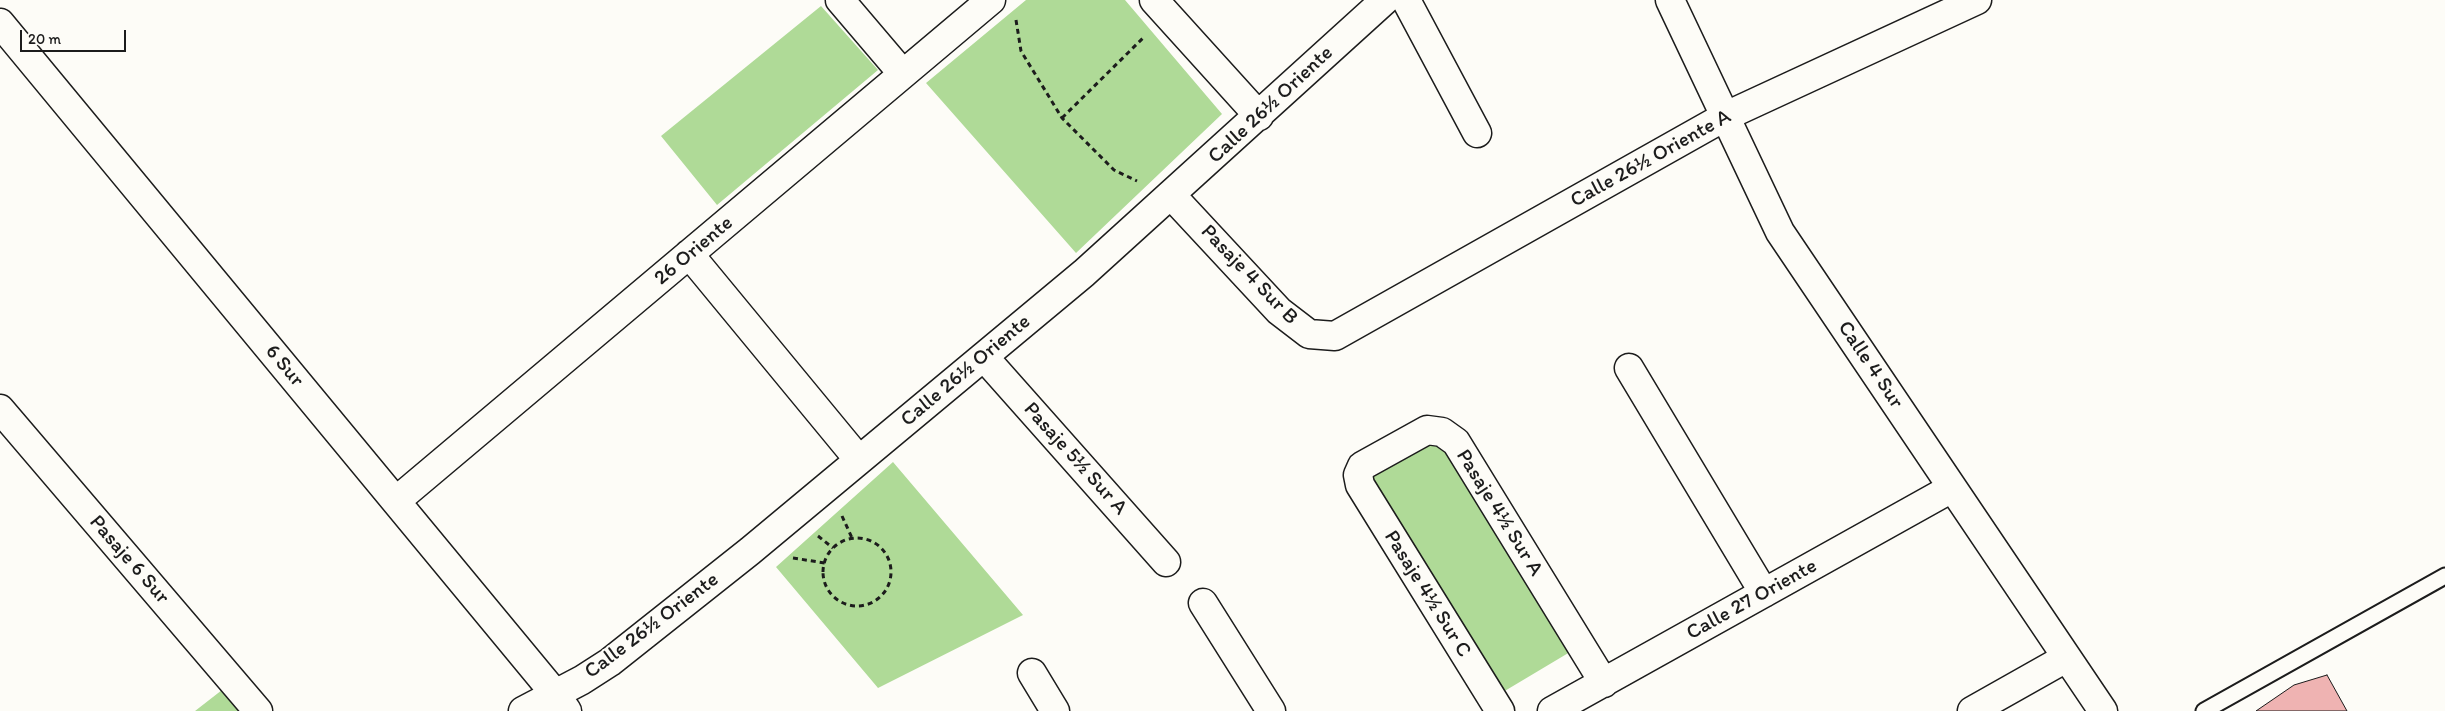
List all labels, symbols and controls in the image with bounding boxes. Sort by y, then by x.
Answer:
scale bar [22,20,129,52]
text: 20 m [28,30,61,48]
street label: Calle 26½ Oriente [1203,41,1339,169]
street label: Calle 26½ Oriente A [1566,104,1736,214]
street label: 26 Oriente [650,211,738,291]
street label: Pasaje 4 Sur B [1195,220,1303,330]
street label: Calle 26½ Oriente [896,309,1036,433]
street label: Calle 4 Sur [1832,316,1908,414]
street label: 6 Sur [259,340,309,392]
street label: Pasaje 5½ Sur A [1018,397,1132,521]
street label: Pasaje 4½ Sur A [1450,445,1548,581]
street label: Pasaje 6 Sur [84,510,174,610]
street label: Pasaje 4½ Sur C [1378,526,1476,662]
street label: Calle 27 Oriente [1682,554,1822,646]
street label: Calle 26½ Oriente [580,567,724,685]

